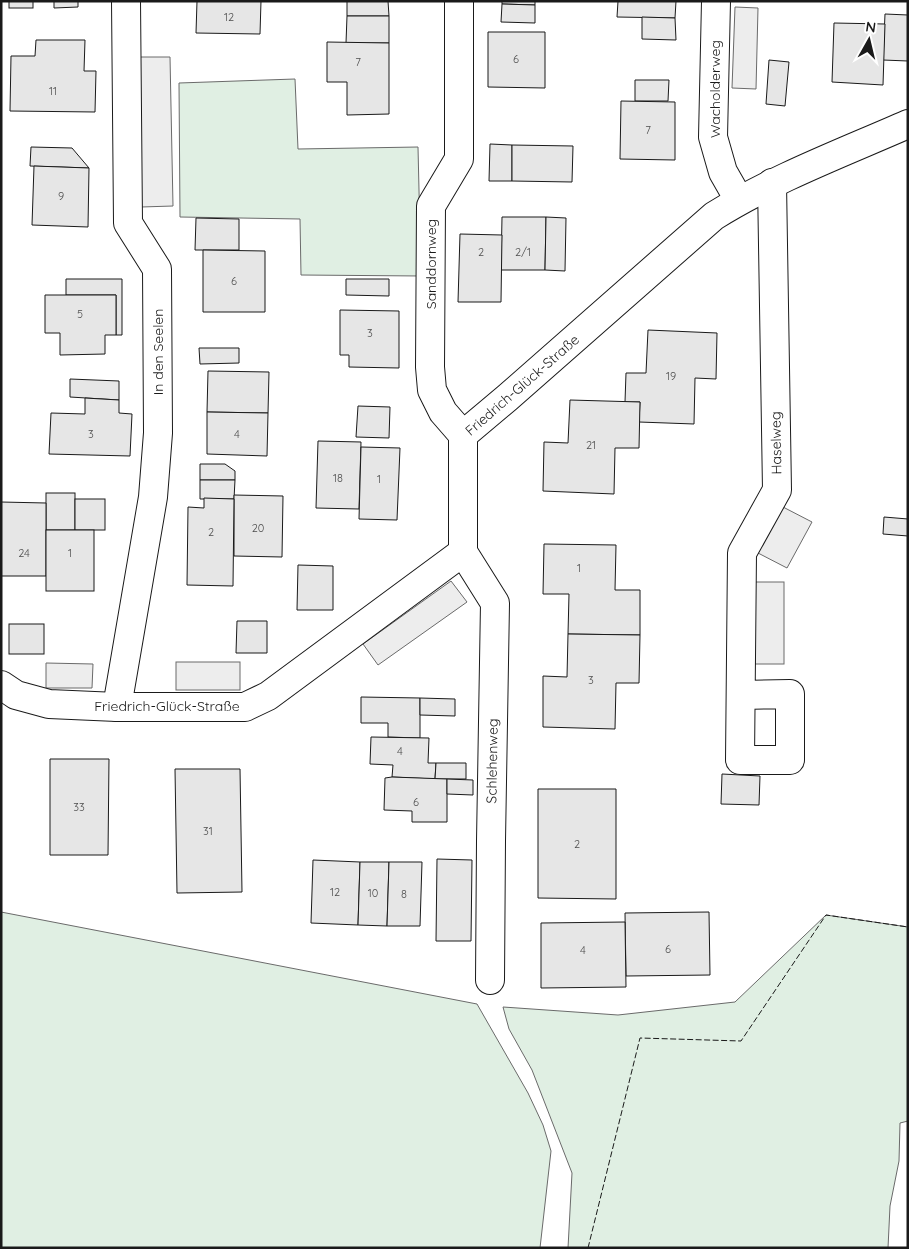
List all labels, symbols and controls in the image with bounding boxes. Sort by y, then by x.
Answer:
house number: 12 [224,10,234,24]
north arrow [844,15,894,65]
text: N [864,17,877,37]
street label: Wacholderweg [706,40,724,138]
house number: 6 [513,52,519,66]
house number: 7 [355,55,361,69]
house number: 11 [49,84,57,98]
house number: 7 [645,123,651,137]
house number: 9 [58,189,64,203]
street label: Sanddornweg [422,219,440,309]
house number: 2 [478,245,484,259]
house number: 2/1 [515,245,531,259]
house number: 6 [231,274,237,288]
house number: 5 [77,307,83,321]
street label: In den Seelen [149,309,167,395]
house number: 3 [367,326,373,340]
street label: Friedrich-Glück-Straße [461,330,583,439]
house number: 19 [666,369,676,383]
street label: Haselweg [766,411,786,475]
house number: 3 [88,427,94,441]
house number: 4 [234,427,240,441]
house number: 21 [586,438,596,452]
house number: 18 [333,471,343,485]
house number: 1 [377,472,381,486]
house number: 20 [252,521,264,535]
house number: 2 [208,525,214,539]
house number: 24 [18,546,30,560]
house number: 1 [68,546,72,560]
house number: 1 [577,561,581,575]
house number: 3 [588,673,594,687]
street label: Friedrich-Glück-Straße [94,697,240,715]
street label: Schlehenweg [482,718,502,804]
house number: 4 [397,744,403,758]
house number: 6 [413,795,419,809]
house number: 33 [73,800,85,814]
house number: 31 [203,824,213,838]
house number: 2 [574,837,580,851]
house number: 12 [330,885,340,899]
house number: 10 [368,886,378,900]
house number: 8 [401,887,407,901]
house number: 6 [665,942,671,956]
house number: 4 [580,943,586,957]

